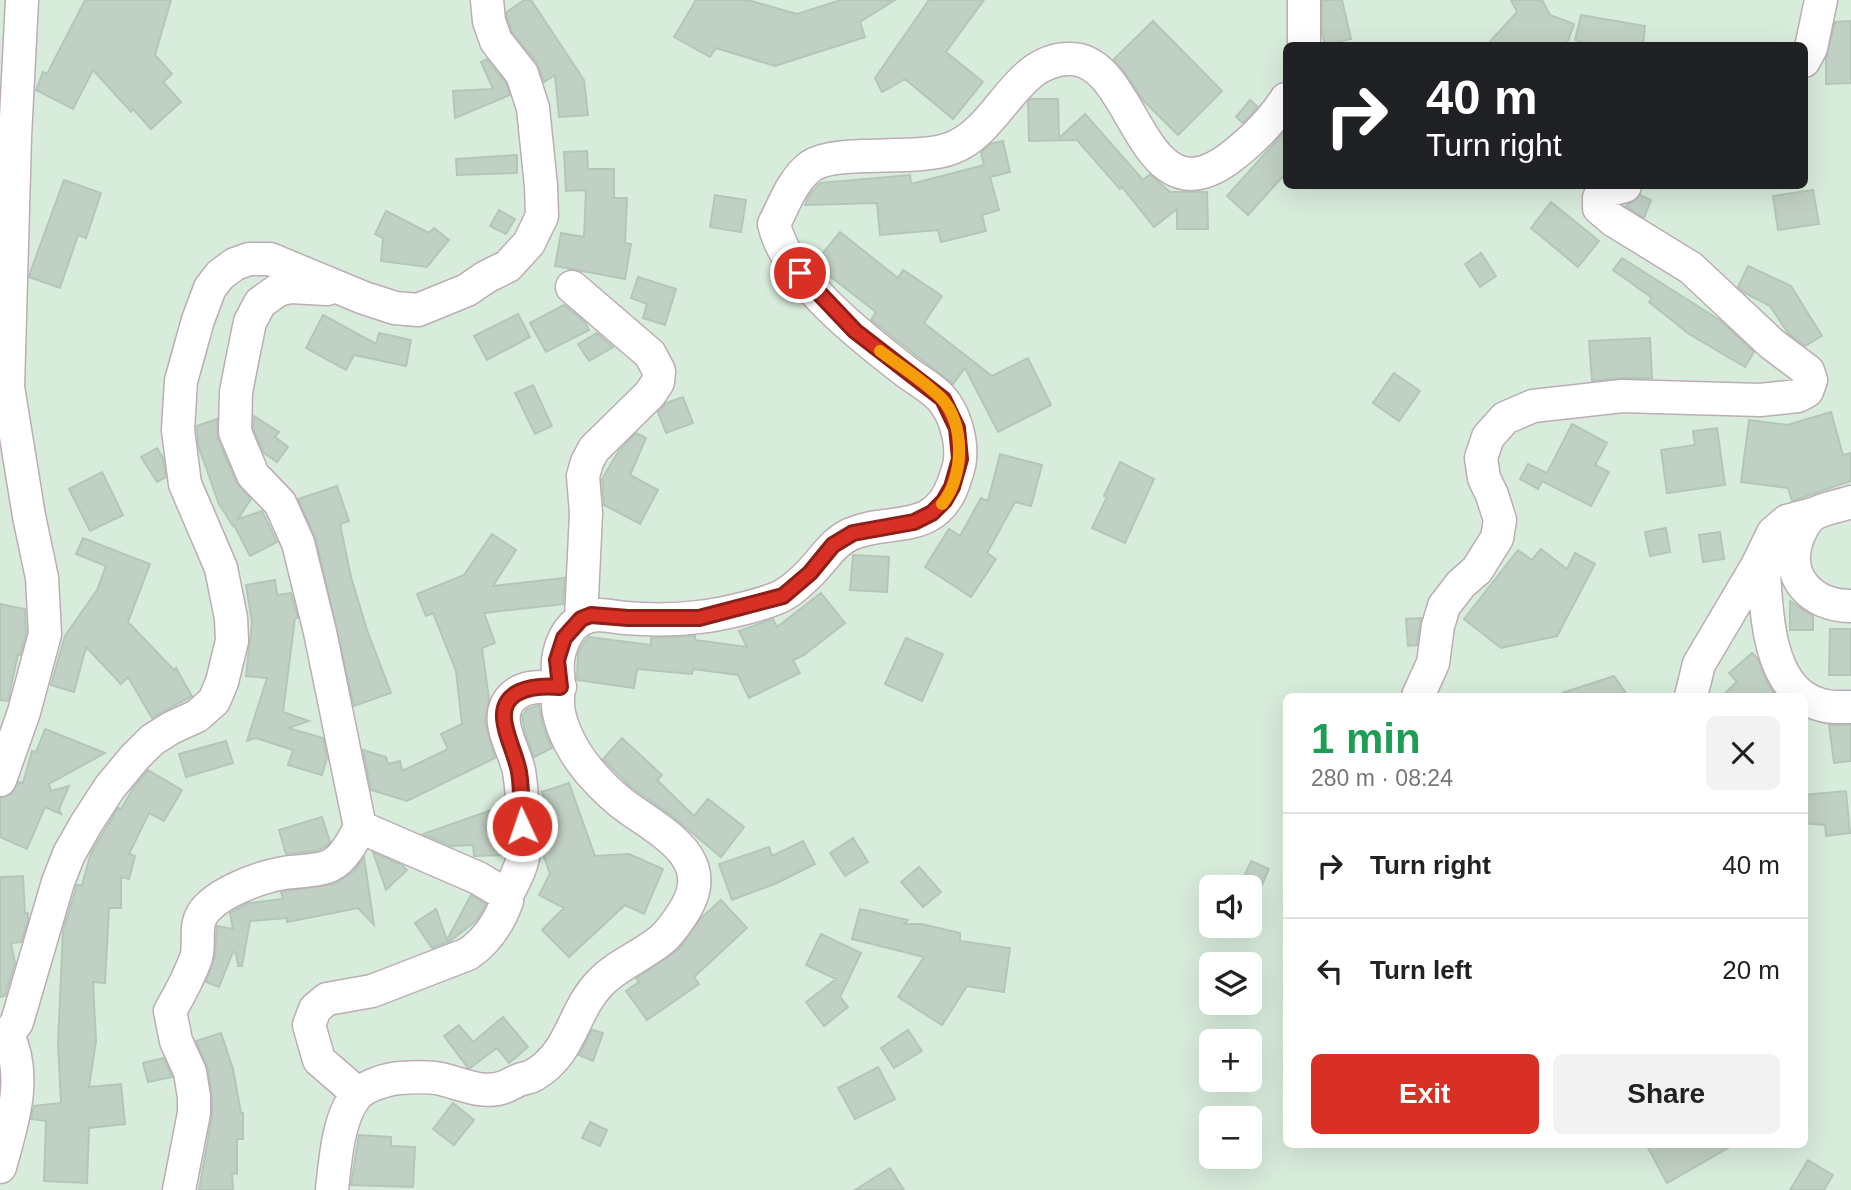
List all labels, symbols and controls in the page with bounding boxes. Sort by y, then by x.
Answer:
icon: right [1311,70,1402,161]
text: 40 m [1426,70,1538,124]
text: Turn right [1426,127,1562,163]
pin [770,243,830,303]
icon: arrive [781,254,819,292]
text: 1 min [1311,715,1421,762]
button: close [1706,716,1780,790]
text: 280 m · 08:24 [1311,765,1453,791]
position arrow [485,789,559,863]
icon: right [1311,847,1349,885]
text: Turn right [1370,850,1491,880]
text: 40 m [1722,850,1780,880]
map controls [1199,875,1262,1169]
button: sound [1199,875,1262,938]
button: layers [1199,952,1262,1015]
icon: left [1311,952,1349,990]
text: Turn left [1370,955,1472,985]
text: 20 m [1722,955,1780,985]
button: + [1199,1029,1262,1092]
button: Exit [1311,1054,1539,1134]
button: Share [1553,1054,1780,1134]
button: − [1199,1106,1262,1169]

